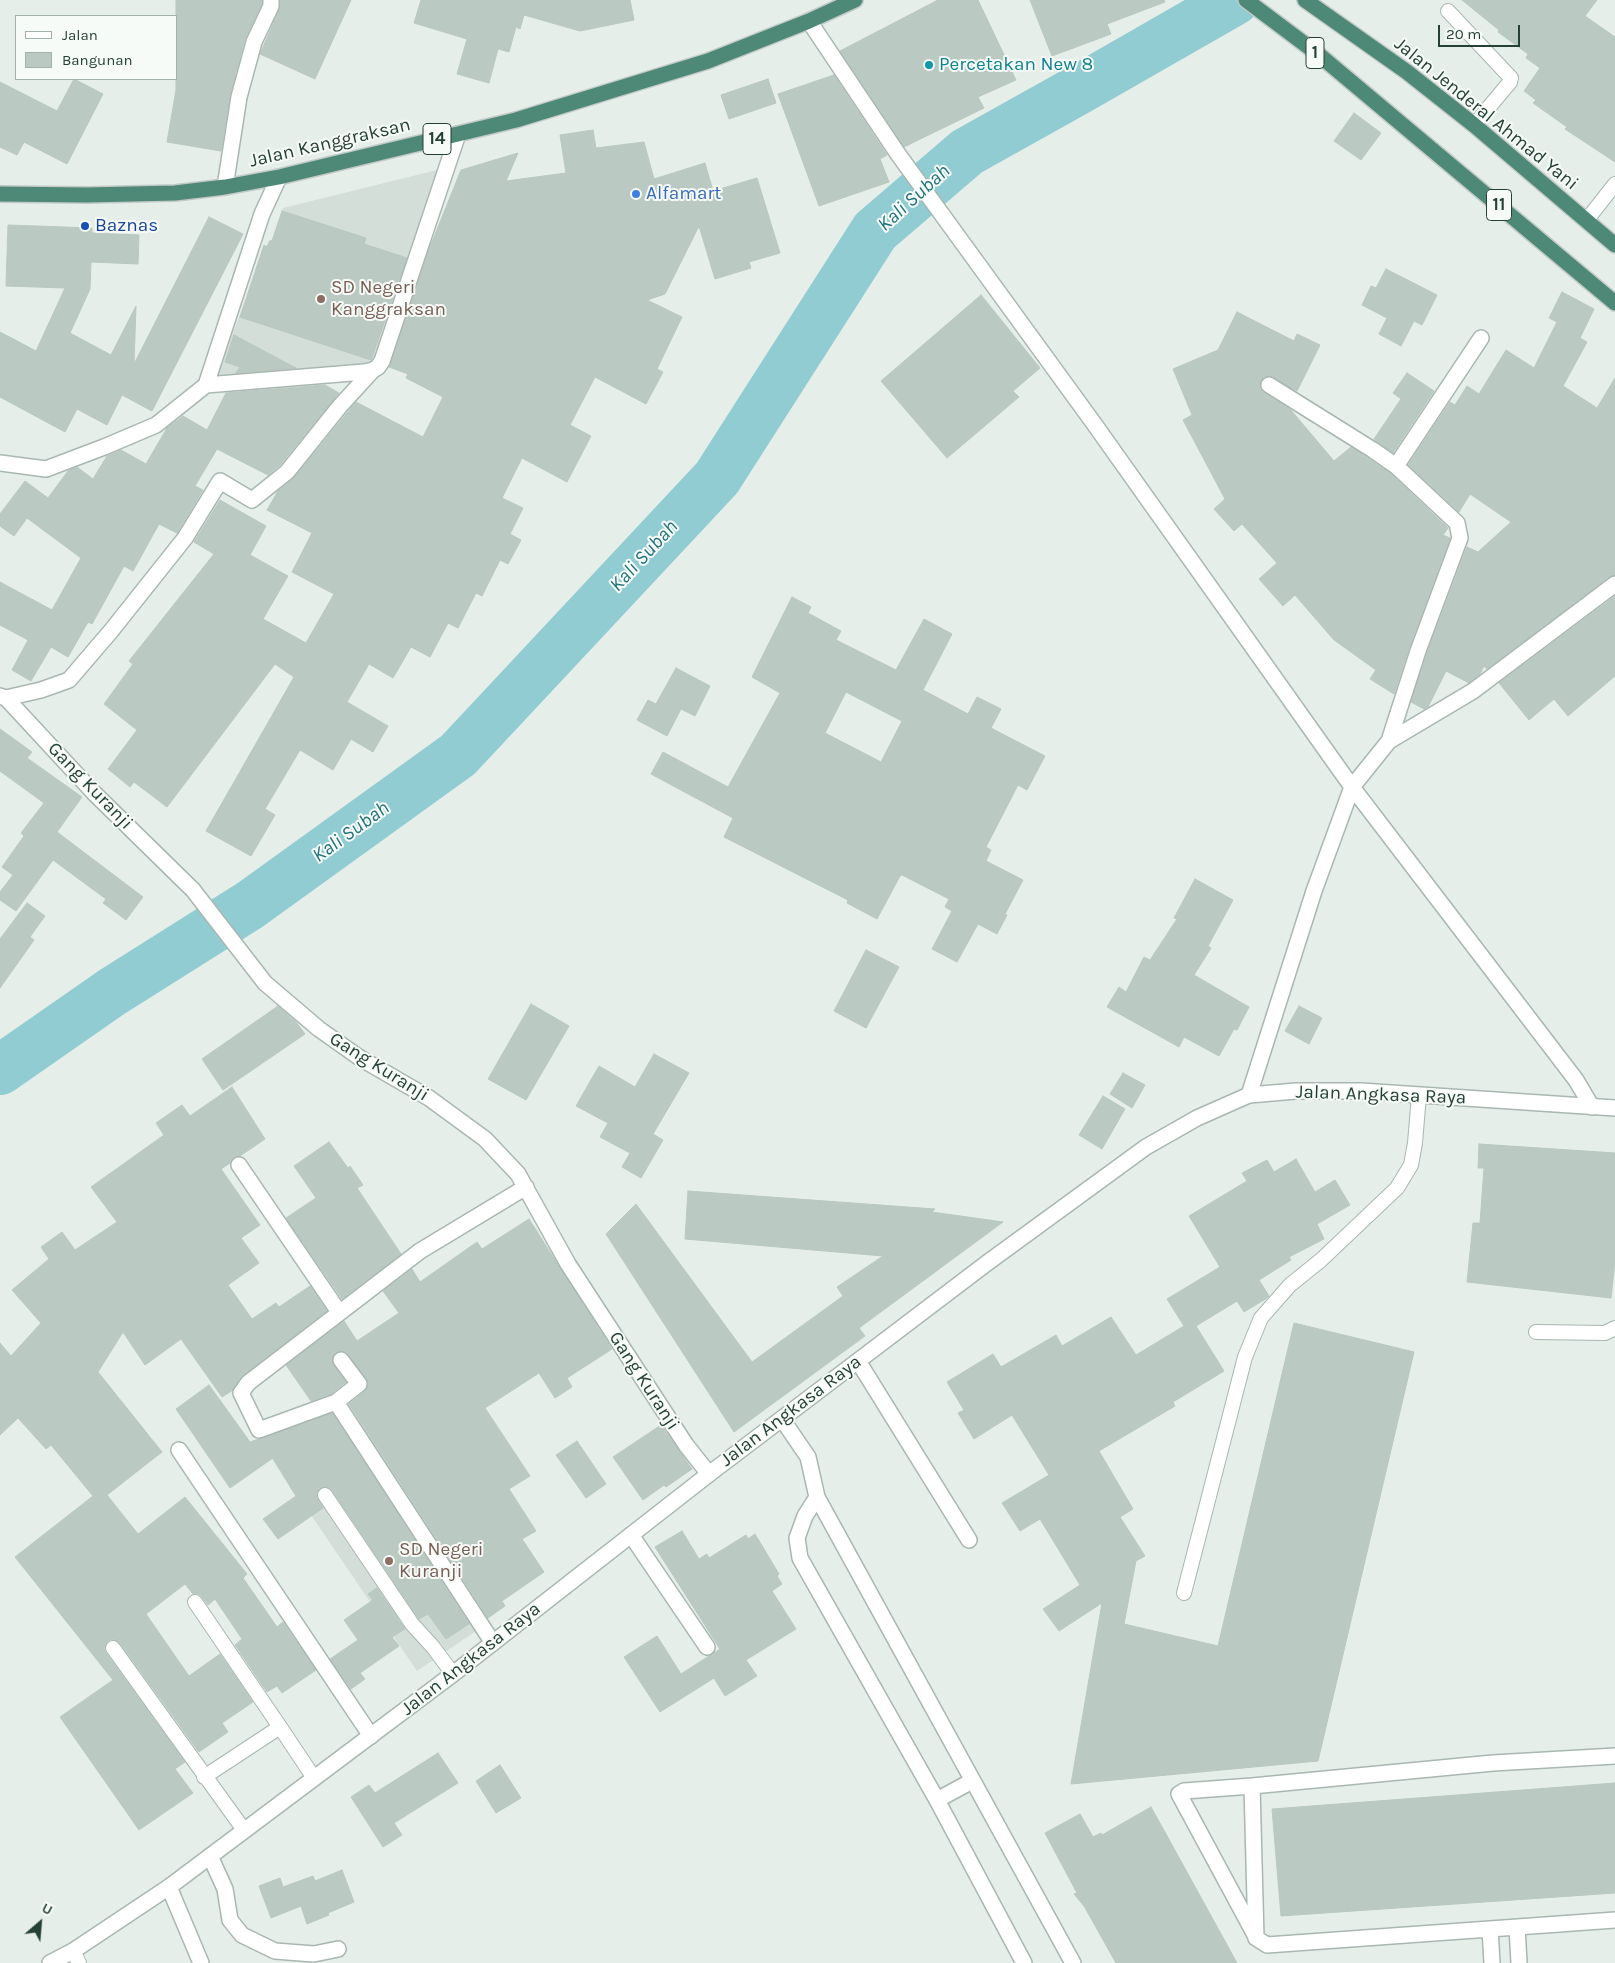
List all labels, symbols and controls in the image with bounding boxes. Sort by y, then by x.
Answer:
legend [15,15,178,80]
scale bar [1440,15,1522,47]
text: 20 m [1446,25,1481,43]
text: Jalan [62,26,98,44]
street label: Jalan Jenderal Ahmad Yani [1389,33,1583,195]
road number: 1 [1306,38,1324,68]
text: Bangunan [62,51,133,69]
place label: Percetakan New 8 [939,54,1093,76]
marker: Percetakan New 8 [923,59,935,71]
street label: Jalan Kanggraksan [247,113,413,173]
road number: 14 [423,124,451,154]
water label: Kali Subah [873,159,955,237]
place label: Alfamart [646,183,721,205]
marker: Alfamart [630,188,642,200]
road number: 11 [1486,190,1512,220]
place label: Baznas [95,215,158,237]
marker: Baznas [79,220,91,232]
place label: SD Negeri Kanggraksan [331,277,446,321]
marker: SD Negeri Kanggraksan [315,293,327,305]
water label: Kali Subah [605,515,683,597]
street label: Gang Kuranji [43,737,137,835]
water label: Kali Subah [308,796,394,868]
street label: Gang Kuranji [325,1027,433,1107]
street label: Jalan Angkasa Raya [1295,1081,1467,1109]
street label: Gang Kuranji [604,1327,684,1435]
street label: Jalan Angkasa Raya [716,1351,866,1471]
place label: SD Negeri Kuranji [399,1539,483,1583]
marker: SD Negeri Kuranji [383,1555,395,1567]
street label: Jalan Angkasa Raya [397,1598,545,1720]
north arrow [15,1898,65,1948]
text: U [39,1899,55,1919]

